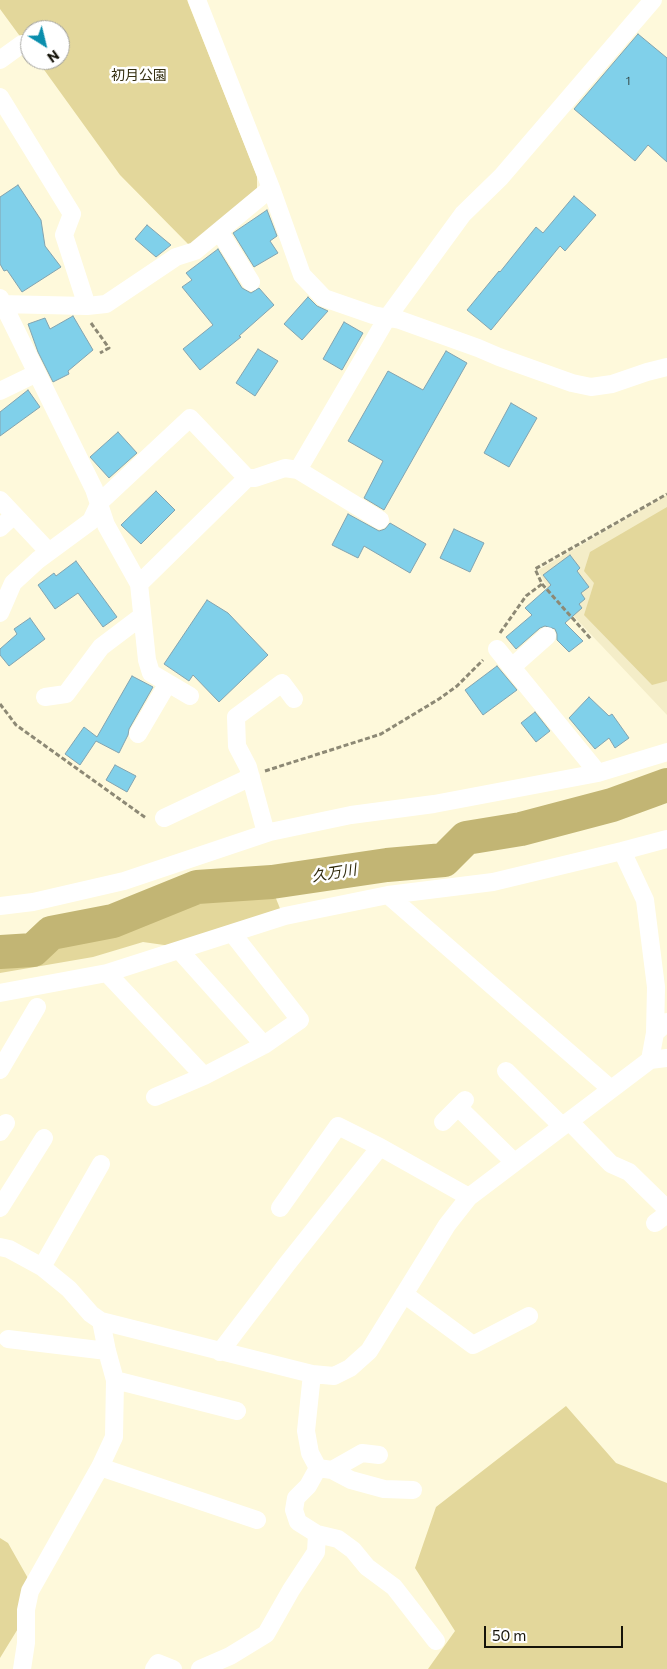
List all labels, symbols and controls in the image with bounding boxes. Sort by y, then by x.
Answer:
north arrow [20,20,70,70]
text: N [44,47,63,67]
park label: 初月公園 [111,67,167,83]
house number: 1 [626,74,630,88]
water label: 久万川 [310,861,358,885]
scale bar [487,1616,626,1648]
text: 50 m [492,1626,526,1644]

